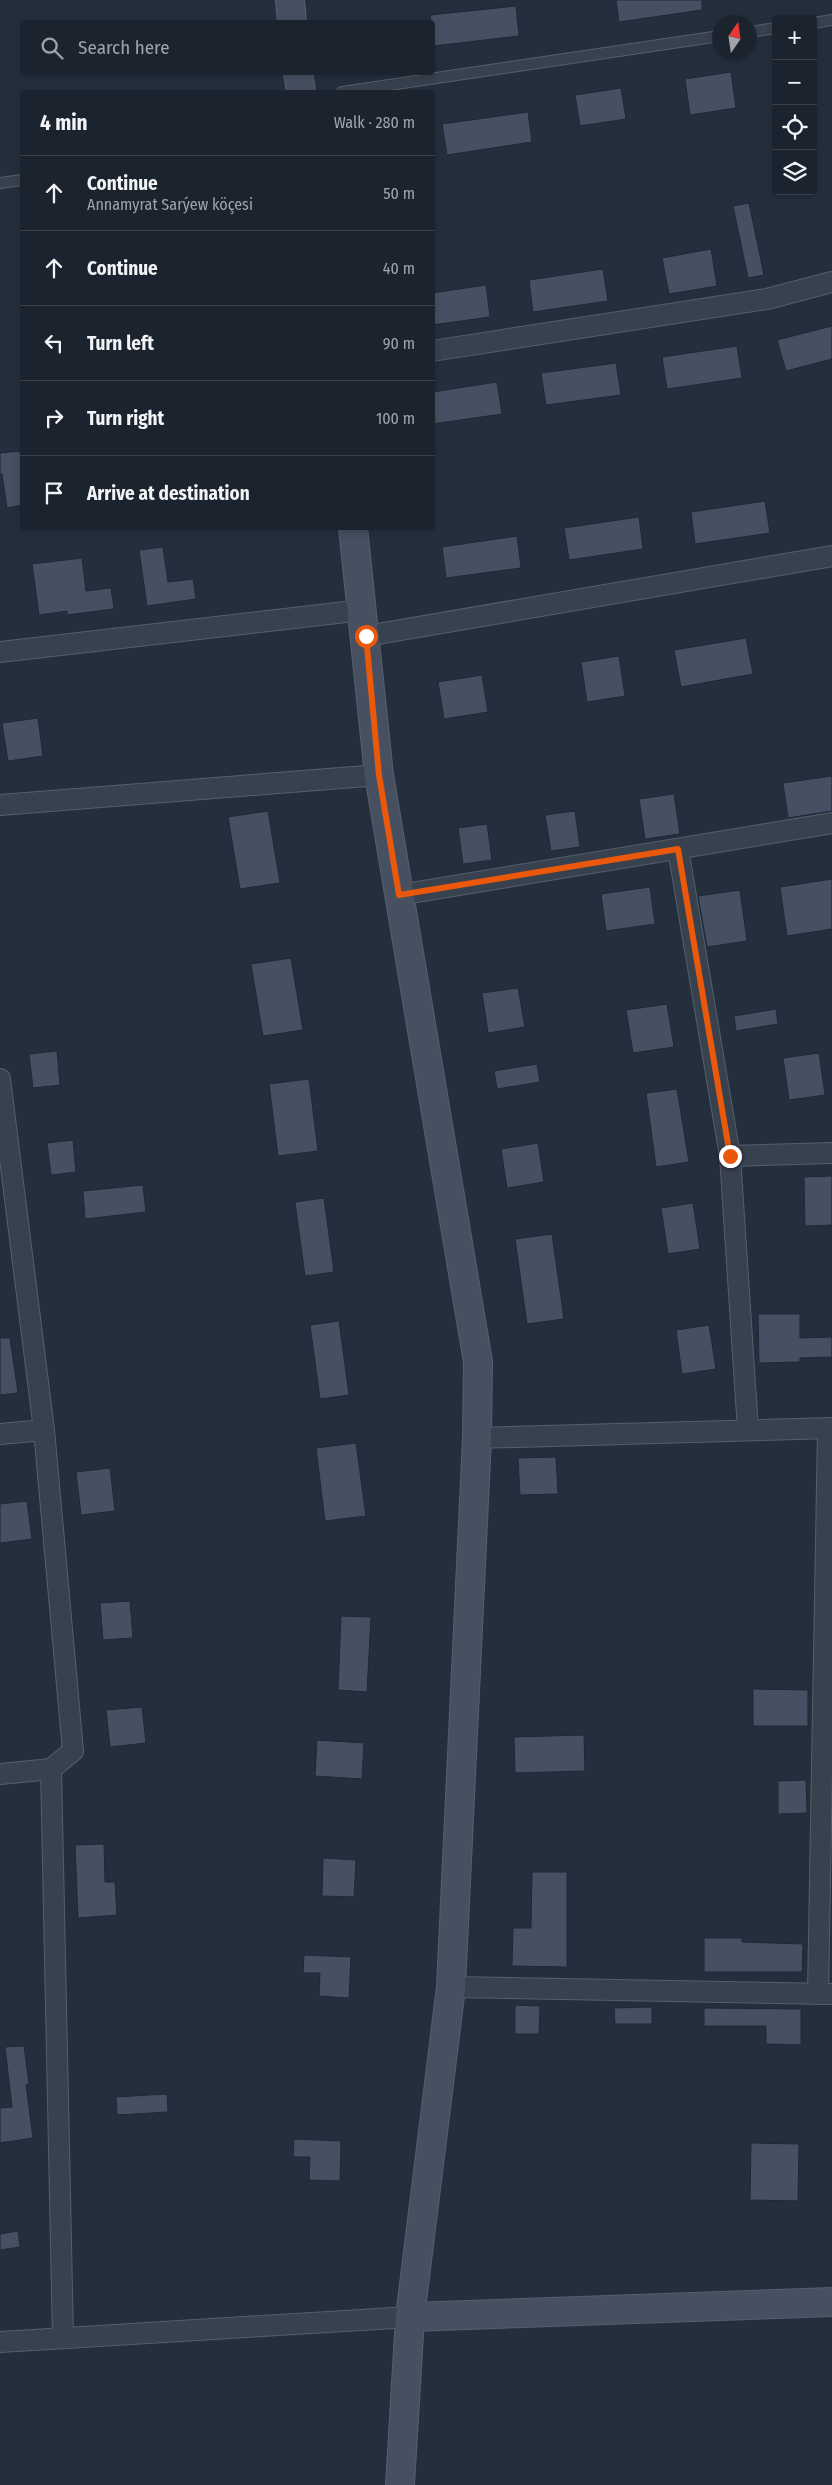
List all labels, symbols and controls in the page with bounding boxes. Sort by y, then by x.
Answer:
north arrow [712,15,757,60]
map controls [772,15,817,195]
button: + [772,15,817,60]
search box [20,20,435,75]
icon: search [38,34,66,62]
text: Search here [78,36,170,59]
button: − [772,60,817,105]
button: locate [772,105,817,150]
text: 4 min [40,110,88,136]
text: Walk · 280 m [334,113,415,132]
button: layers [772,150,817,195]
text: Continue [87,172,158,195]
icon: ahead [40,179,68,207]
text: 50 m [383,184,415,203]
text: Annamyrat Sarýew köçesi [87,195,253,214]
icon: ahead [40,254,68,282]
text: Continue [87,257,158,280]
text: 40 m [383,259,415,278]
icon: left [40,329,68,357]
text: Turn left [87,332,154,355]
text: 90 m [383,334,415,353]
icon: right [40,404,68,432]
text: Turn right [87,407,164,430]
text: 100 m [376,409,415,428]
icon: arrive [40,479,68,507]
text: Arrive at destination [87,482,250,505]
route start [355,625,378,648]
route end [719,1145,742,1168]

